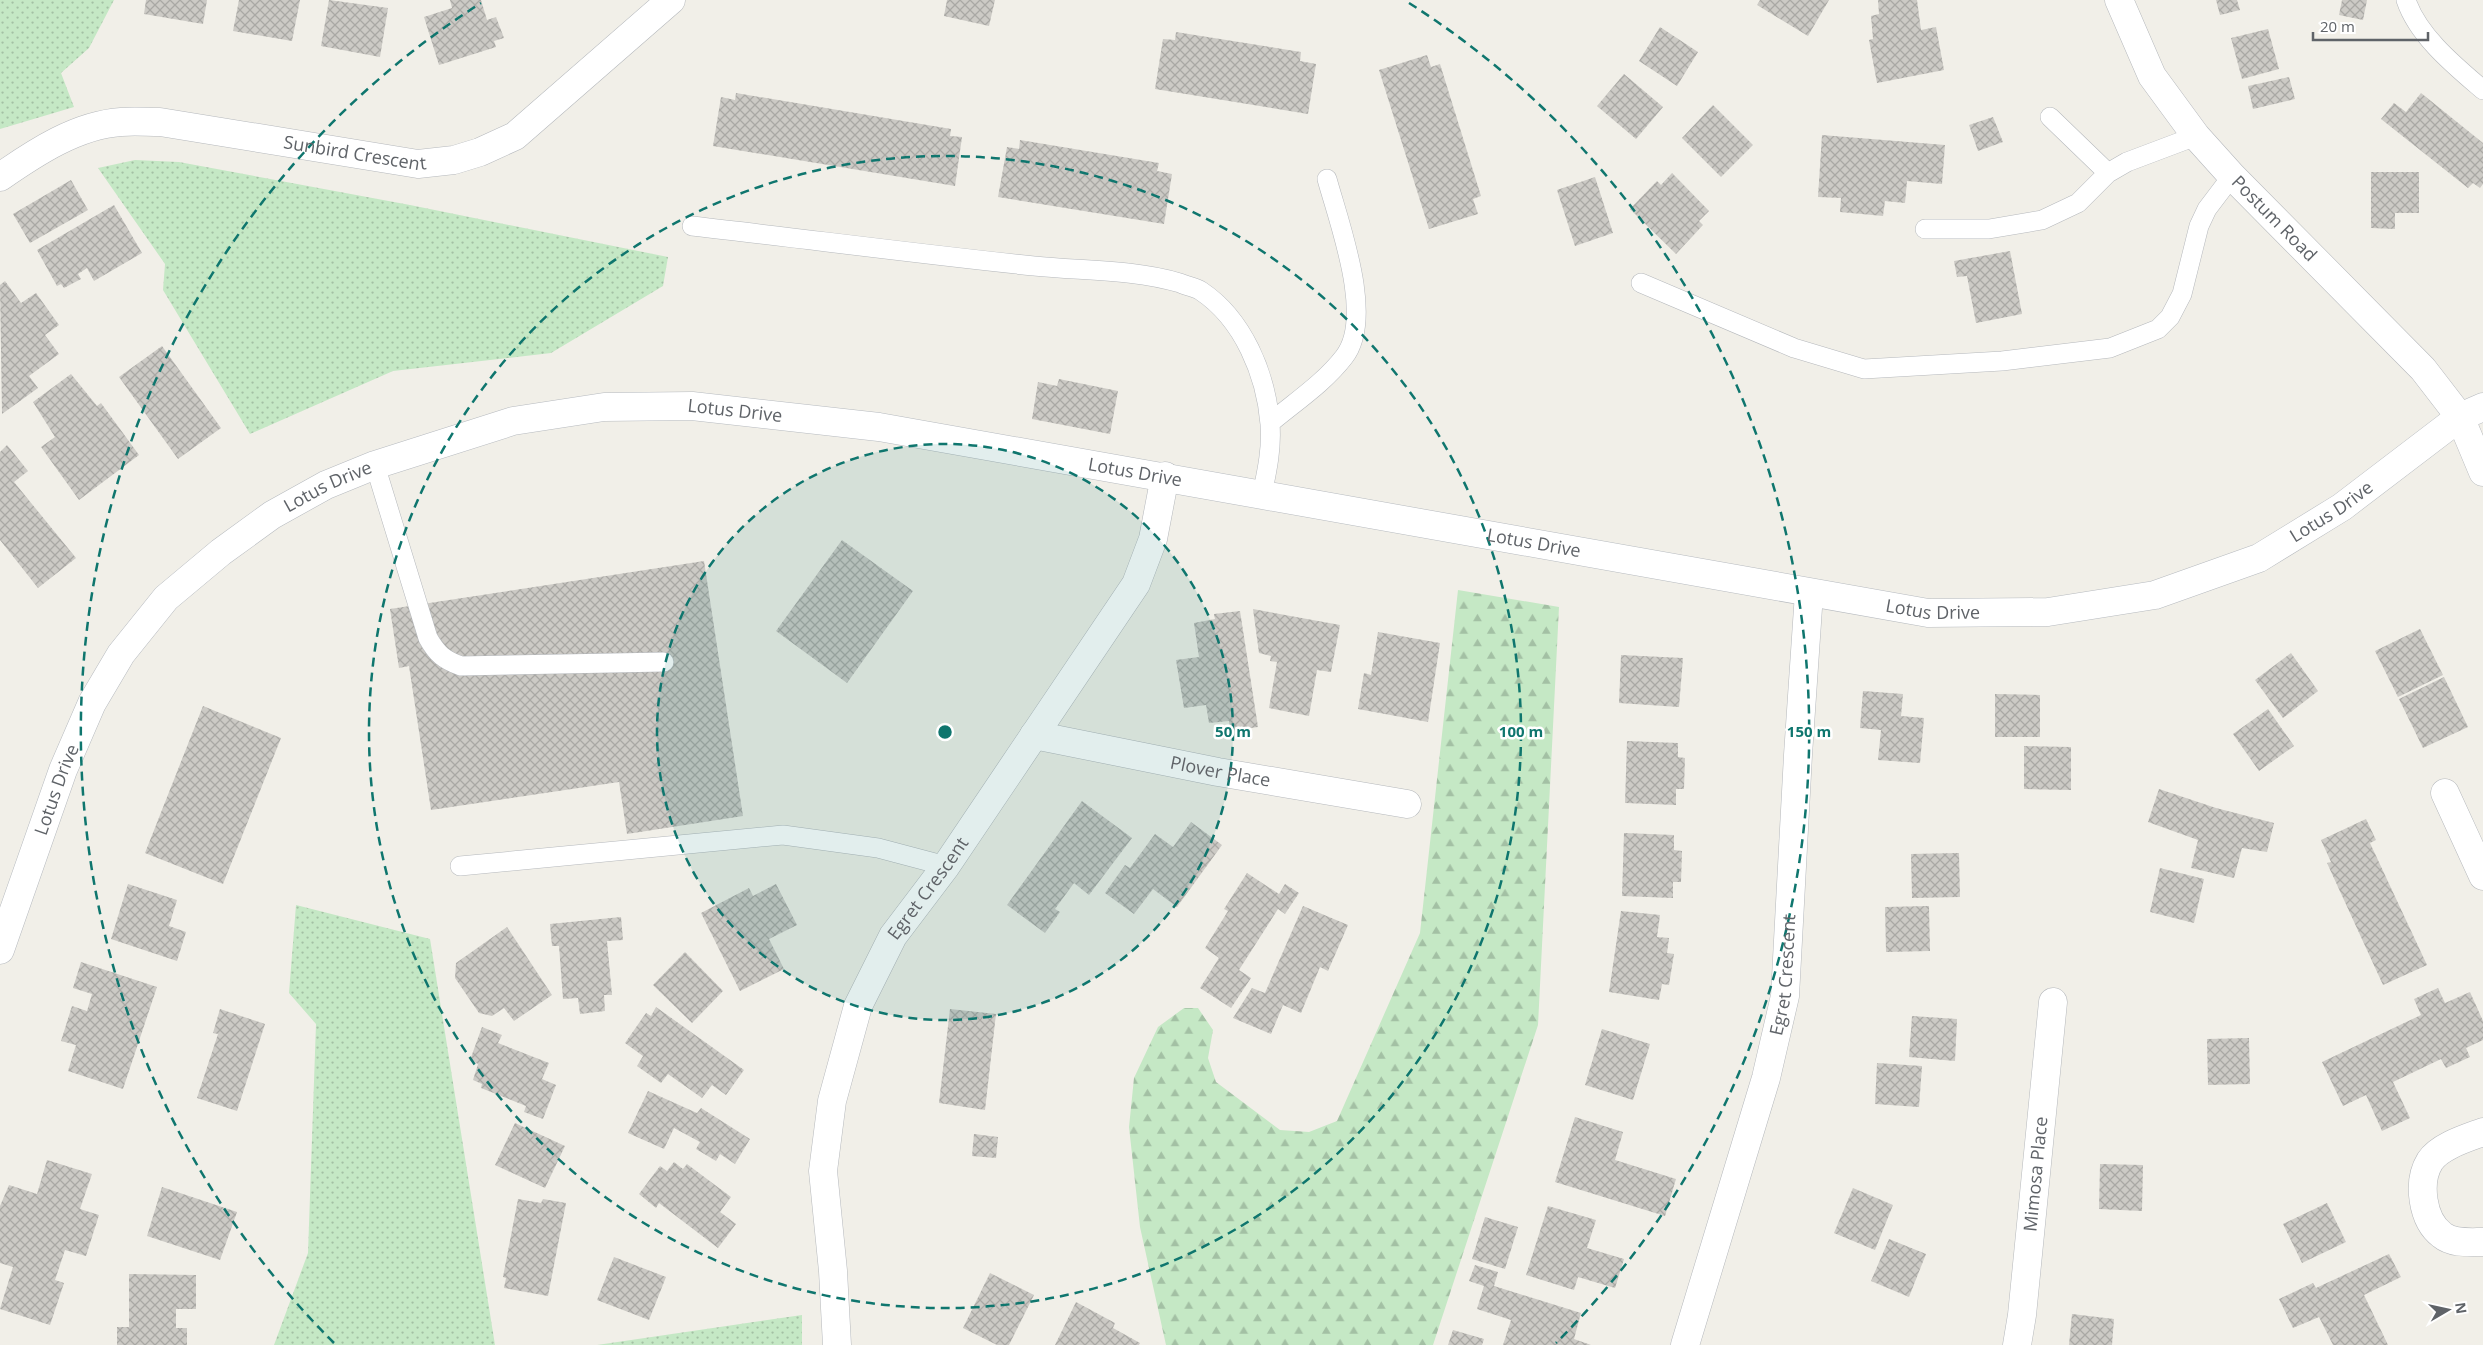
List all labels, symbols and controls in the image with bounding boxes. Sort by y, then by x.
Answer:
scale bar [2313,10,2428,42]
text: 20 m [2320,16,2355,36]
street label: Sunbird Crescent [282,129,427,175]
street label: Postum Road [2227,170,2323,266]
street label: Lotus Drive [686,393,784,427]
street label: Lotus Drive [1086,451,1184,492]
street label: Lotus Drive [279,455,375,517]
street label: Lotus Drive [2285,475,2377,547]
street label: Lotus Drive [1485,522,1583,562]
street label: Lotus Drive [1884,593,1980,624]
text: 50 m [1215,721,1251,741]
text: 100 m [1499,721,1543,741]
text: 150 m [1787,721,1831,741]
centre of rings [936,723,954,741]
street label: Lotus Drive [28,740,84,838]
street label: Plover Place [1168,750,1272,792]
street label: Egret Crescent [881,832,973,944]
street label: Egret Crescent [1763,914,1800,1038]
street label: Mimosa Place [2017,1115,2053,1233]
north arrow [2423,1285,2473,1335]
text: N [2451,1301,2472,1315]

